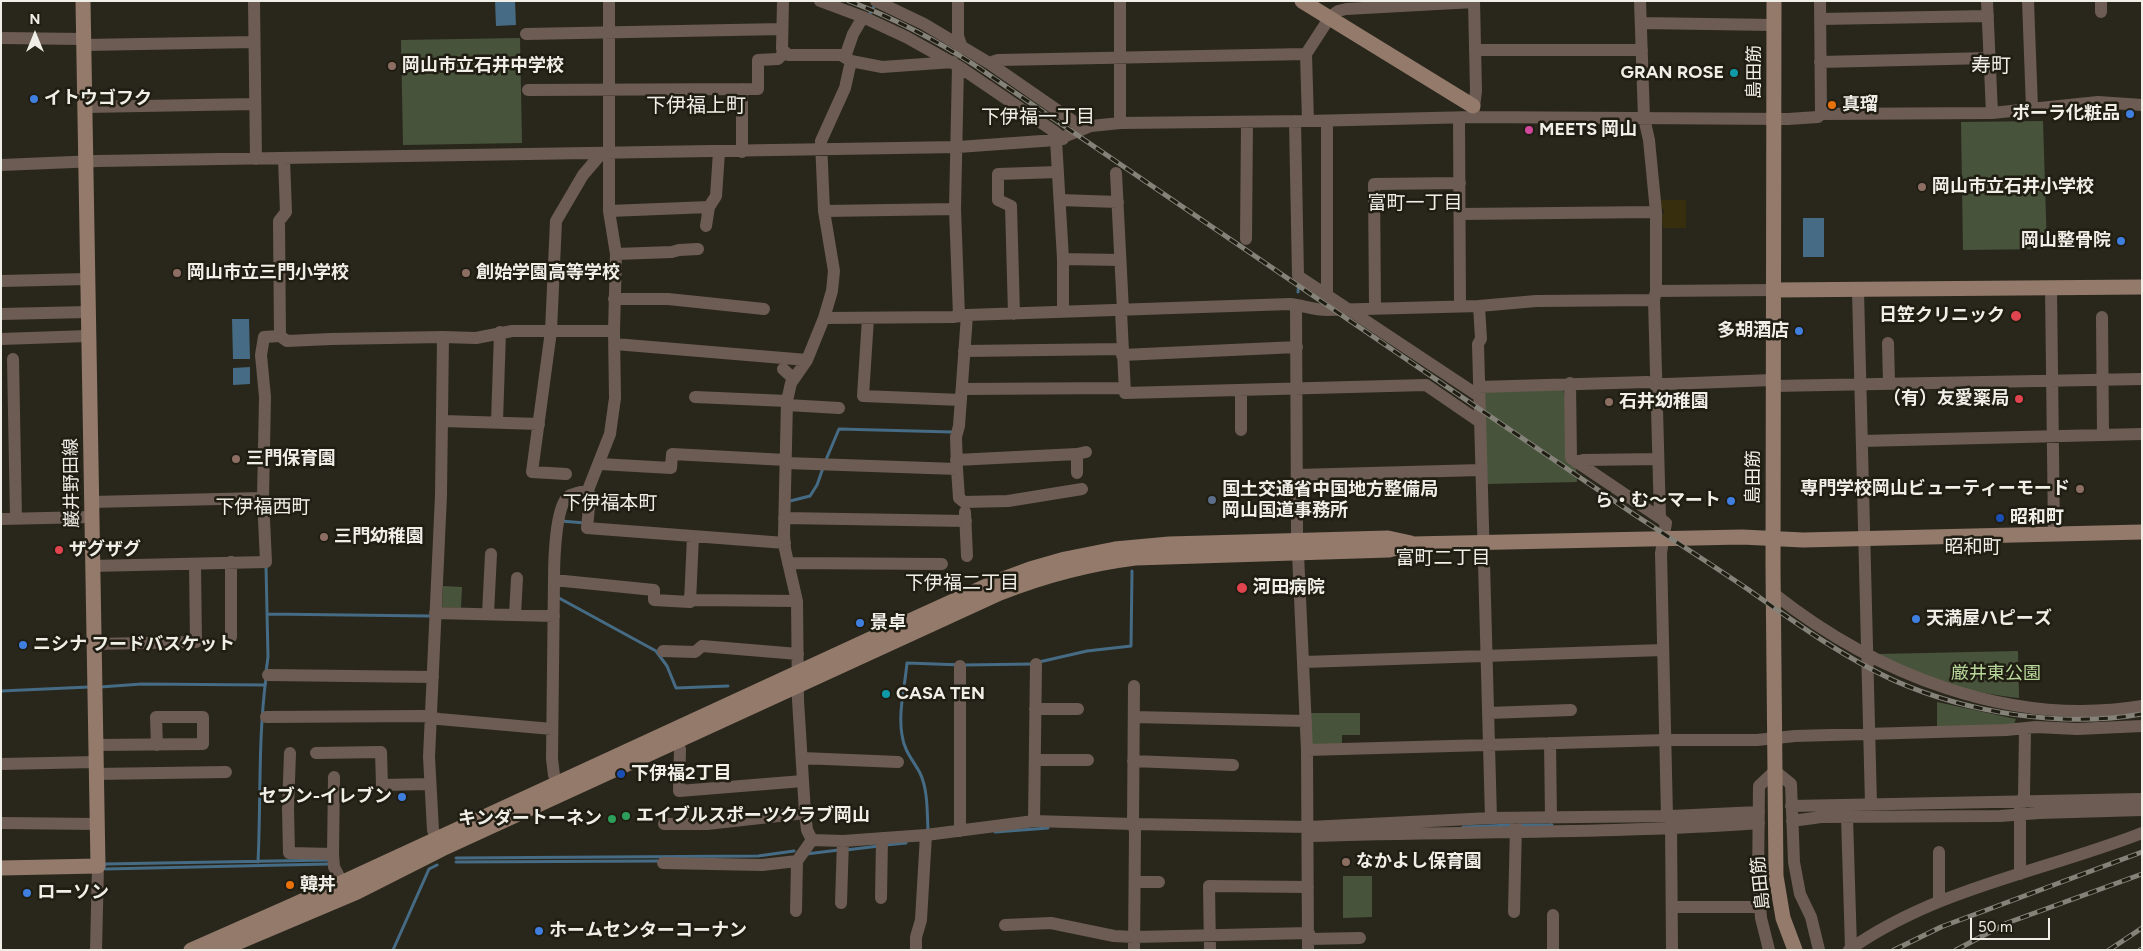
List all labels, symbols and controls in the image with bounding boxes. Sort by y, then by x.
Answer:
north arrow [10,10,60,60]
text: N [30,11,40,28]
street label: 島田筋 [1744,45,1766,99]
district label: 寿町 [1971,54,2011,78]
place label: 岡山市立石井中学校 [402,55,564,77]
marker: 岡山市立石井中学校 [386,60,398,72]
place label: GRAN ROSE [1621,62,1724,84]
marker: GRAN ROSE [1728,67,1740,79]
place label: イトウゴフク [44,88,152,110]
marker: イトウゴフク [28,93,40,105]
district label: 下伊福上町 [646,94,746,118]
place label: 真瑠 [1842,94,1878,116]
marker: 真瑠 [1826,99,1838,111]
place label: ポーラ化粧品 [2012,103,2120,125]
district label: 下伊福一丁目 [981,106,1095,128]
marker: ポーラ化粧品 [2124,108,2136,120]
place label: MEETS 岡山 [1539,119,1637,141]
marker: MEETS 岡山 [1523,124,1535,136]
place label: 岡山市立石井小学校 [1932,176,2094,198]
marker: 岡山市立石井小学校 [1916,181,1928,193]
district label: 富町一丁目 [1368,192,1462,214]
place label: 岡山整骨院 [2021,230,2111,252]
marker: 岡山整骨院 [2115,235,2127,247]
place label: 岡山市立三門小学校 [187,262,349,284]
place label: 創始学園高等学校 [476,262,620,284]
marker: 岡山市立三門小学校 [171,267,183,279]
marker: 創始学園高等学校 [460,267,472,279]
place label: 日笠クリニック [1879,305,2005,327]
marker: 日笠クリニック [2009,309,2023,323]
place label: 多胡酒店 [1717,320,1789,342]
marker: 多胡酒店 [1793,325,1805,337]
place label: （有）友愛薬局 [1883,388,2009,410]
place label: 石井幼稚園 [1619,391,1709,413]
marker: （有）友愛薬局 [2013,393,2025,405]
marker: 石井幼稚園 [1603,396,1615,408]
street label: 巌井野田線 [60,438,84,528]
place label: 三門保育園 [246,448,336,470]
street label: 島田筋 [1743,450,1765,504]
marker: 三門保育園 [230,453,242,465]
place label: 専門学校岡山ビューティーモード [1800,478,2070,500]
place label: 国土交通省中国地方整備局 岡山国道事務所 [1222,479,1438,522]
marker: 専門学校岡山ビューティーモード [2074,483,2086,495]
place label: ら・む〜マート [1595,490,1721,512]
district label: 下伊福本町 [563,492,657,514]
marker: 国土交通省中国地方整備局 岡山国道事務所 [1206,494,1218,506]
marker: ら・む〜マート [1725,495,1737,507]
district label: 下伊福西町 [216,496,310,518]
place label: 昭和町 [2010,507,2064,529]
marker: 昭和町 [1994,512,2006,524]
place label: 三門幼稚園 [334,526,424,548]
marker: 三門幼稚園 [318,531,330,543]
district label: 昭和町 [1945,536,2001,558]
place label: ザグザグ [69,539,141,561]
marker: ザグザグ [53,544,65,556]
district label: 富町二丁目 [1396,547,1490,569]
district label: 下伊福二丁目 [905,572,1019,594]
place label: 河田病院 [1253,577,1325,599]
marker: 河田病院 [1235,581,1249,595]
place label: 天満屋ハピーズ [1926,608,2052,630]
place label: 景卓 [870,612,906,634]
marker: 天満屋ハピーズ [1910,613,1922,625]
marker: 景卓 [854,617,866,629]
place label: ニシナ フードバスケット [33,634,235,656]
marker: ニシナ フードバスケット [17,639,29,651]
park label: 厳井東公園 [1951,663,2041,685]
place label: CASA TEN [896,683,985,705]
marker: CASA TEN [880,688,892,700]
place label: 下伊福2丁目 [631,763,731,785]
marker: 下伊福2丁目 [615,768,627,780]
place label: セブン-イレブン [259,786,392,808]
marker: セブン-イレブン [396,791,408,803]
place label: エイブルスポーツクラブ岡山 [636,805,870,827]
place label: キンダートーネン [458,808,602,830]
marker: エイブルスポーツクラブ岡山 [620,810,632,822]
marker: キンダートーネン [606,813,618,825]
place label: なかよし保育園 [1356,851,1482,873]
street label: 島田筋 [1747,855,1775,911]
marker: なかよし保育園 [1340,856,1352,868]
place label: 韓丼 [300,874,336,896]
marker: 韓丼 [284,879,296,891]
place label: ローソン [37,882,109,904]
marker: ローソン [21,887,33,899]
scale bar [1973,908,2053,940]
text: 50 m [1978,918,2013,936]
place label: ホームセンターコーナン [549,920,747,942]
marker: ホームセンターコーナン [533,925,545,937]

